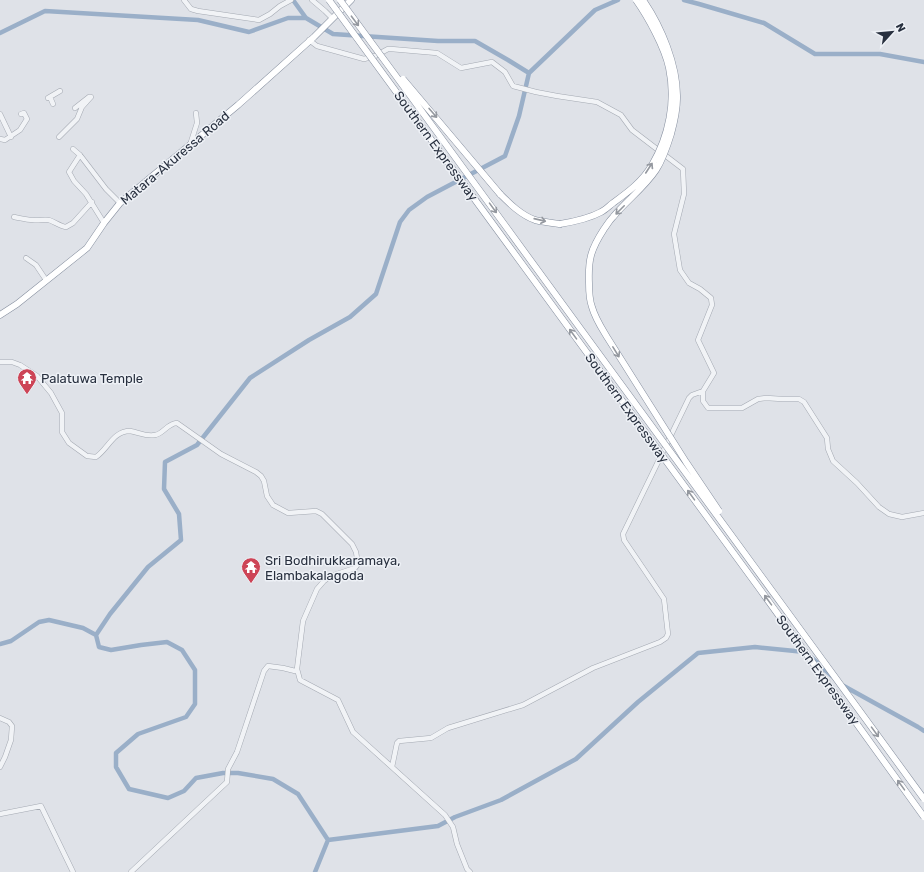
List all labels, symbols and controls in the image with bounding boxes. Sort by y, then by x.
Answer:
north arrow [872,12,912,52]
one-way arrow [351,15,360,26]
text: N [893,21,908,34]
street label: Southern Expressway [391,88,481,204]
street label: Matara-Akuressa Road [118,108,232,208]
one-way arrow [428,108,437,119]
one-way arrow [645,163,653,174]
one-way arrow [489,203,497,214]
one-way arrow [615,205,625,215]
one-way arrow [533,217,546,225]
one-way arrow [569,328,577,339]
one-way arrow [612,346,620,357]
street label: Southern Expressway [582,350,672,466]
temple icon: Palatuwa Temple [16,367,38,395]
place label: Palatuwa Temple [41,371,143,386]
one-way arrow [687,490,695,501]
place label: Sri Bodhirukkaramaya, Elambakalagoda [265,553,400,584]
temple icon: Sri Bodhirukkaramaya, Elambakalagoda [240,556,262,584]
one-way arrow [764,595,772,606]
street label: Southern Expressway [773,612,863,728]
one-way arrow [871,726,879,737]
one-way arrow [897,780,905,791]

